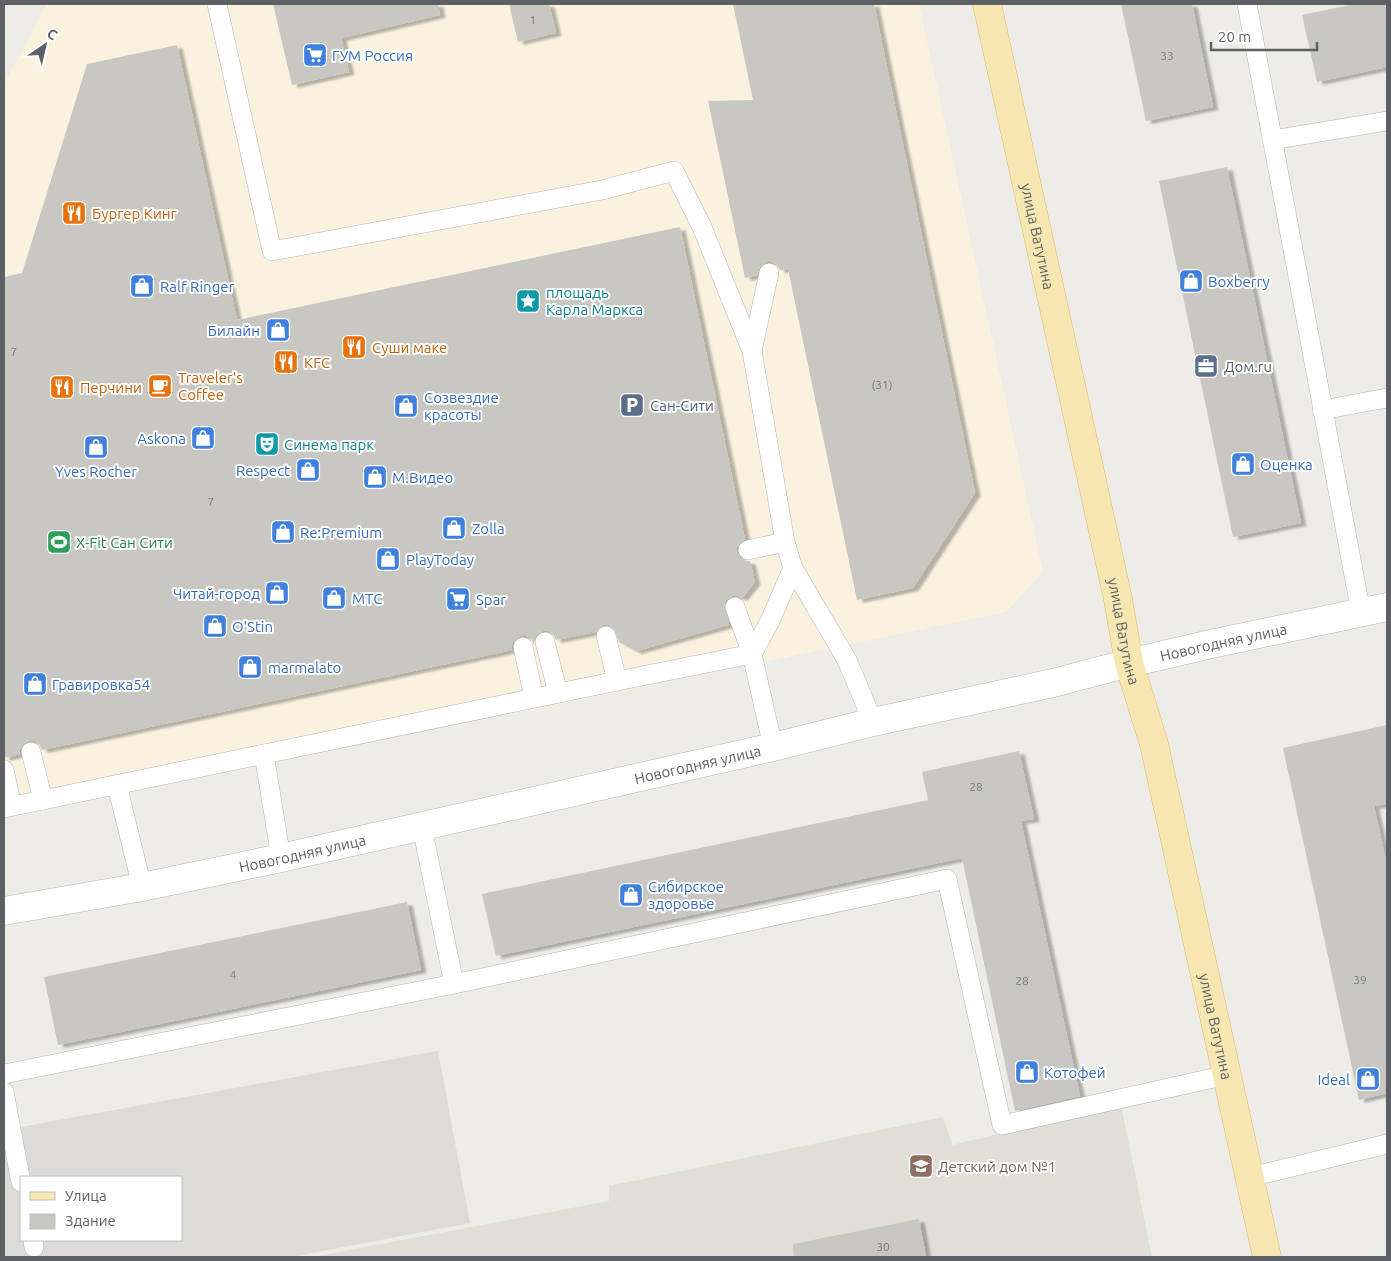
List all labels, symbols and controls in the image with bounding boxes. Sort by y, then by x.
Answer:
house number: 1 [530,13,536,26]
north arrow [20,20,70,70]
scale bar [1211,20,1317,52]
text: С [44,25,60,43]
text: 20 m [1218,28,1251,45]
supermarket icon: ГУМ Россия [302,42,328,68]
place label: ГУМ Россия [332,47,413,64]
house number: 33 [1160,49,1174,62]
street label: улица Ватутина [1018,182,1058,291]
restaurant icon: Бургер Кинг [61,200,87,226]
place label: Бургер Кинг [92,205,177,222]
shop icon: Boxberry [1178,268,1204,294]
shop icon: Ralf Ringer [129,273,155,299]
place label: Boxberry [1208,273,1270,290]
place label: Ralf Ringer [160,278,235,295]
place label: площадь Карла Маркса [546,284,643,318]
place icon: площадь Карла Маркса [515,288,541,314]
shop icon: Билайн [265,317,291,343]
place label: Билайн [208,322,260,339]
restaurant icon: Суши маке [341,334,367,360]
place label: Суши маке [372,339,447,356]
house number: 7 [11,345,17,358]
restaurant icon: KFC [273,349,299,375]
office icon: Дом.ru [1193,353,1219,379]
place label: KFC [304,354,330,371]
place label: Дом.ru [1224,358,1272,375]
place label: Traveler's Coffee [178,369,243,403]
cafe icon: Traveler's Coffee [147,373,173,399]
restaurant icon: Перчини [49,374,75,400]
house number: (31) [871,378,893,392]
place label: Перчини [80,379,142,396]
place label: Созвездие красоты [424,389,499,423]
parking icon: Сан-Сити [619,392,645,418]
shop icon: Созвездие красоты [393,393,419,419]
place label: Сан-Сити [650,397,714,414]
shop icon: Askona [190,425,216,451]
place label: Askona [137,430,186,447]
theatre icon: Синема парк [254,431,280,457]
shop icon: Yves Rocher [83,434,109,460]
place label: Синема парк [284,436,374,453]
shop icon: Оценка [1230,451,1256,477]
place label: Оценка [1260,456,1313,473]
shop icon: Respect [295,457,321,483]
place label: Respect [236,462,290,479]
place label: Yves Rocher [55,463,137,480]
shop icon: М.Видео [362,464,388,490]
place label: М.Видео [392,469,453,486]
house number: 7 [208,495,214,508]
shop icon: Zolla [441,515,467,541]
shop icon: Re:Premium [270,519,296,545]
place label: Zolla [472,520,505,537]
place label: Re:Premium [300,524,382,541]
sports icon: X-Fit Сан Сити [46,529,72,555]
place label: X-Fit Сан Сити [76,534,173,551]
shop icon: PlayToday [375,546,401,572]
place label: PlayToday [406,551,474,568]
street label: улица Ватутина [1105,576,1144,687]
shop icon: Читай-город [264,580,290,606]
place label: Читай-город [173,585,260,602]
shop icon: МТС [321,585,347,611]
supermarket icon: Spar [445,586,471,612]
place label: МТС [352,590,382,607]
place label: Spar [476,591,506,608]
shop icon: O'Stin [202,613,228,639]
place label: O'Stin [232,618,273,635]
street label: Новогодняя улица [1158,620,1288,664]
shop icon: marmalato [237,654,263,680]
place label: marmalato [268,659,341,676]
shop icon: Гравировка54 [22,671,48,697]
place label: Гравировка54 [52,676,150,693]
street label: Новогодняя улица [632,742,762,787]
house number: 28 [969,780,983,793]
street label: Новогодняя улица [237,831,367,875]
place label: Сибирское здоровье [648,878,724,912]
shop icon: Сибирское здоровье [618,882,644,908]
house number: 4 [230,968,237,981]
street label: улица Ватутина [1196,972,1236,1081]
house number: 39 [1353,973,1367,986]
house number: 28 [1015,974,1029,987]
shop icon: Котофей [1014,1059,1040,1085]
place label: Котофей [1044,1064,1106,1081]
shop icon: Ideal [1355,1066,1381,1092]
place label: Ideal [1317,1071,1350,1088]
school or university icon: Детский дом №1 [908,1153,934,1179]
place label: Детский дом №1 [938,1158,1056,1175]
legend [20,1176,182,1241]
text: Улица [65,1187,107,1204]
text: Здание [65,1212,116,1229]
house number: 30 [876,1240,890,1253]

